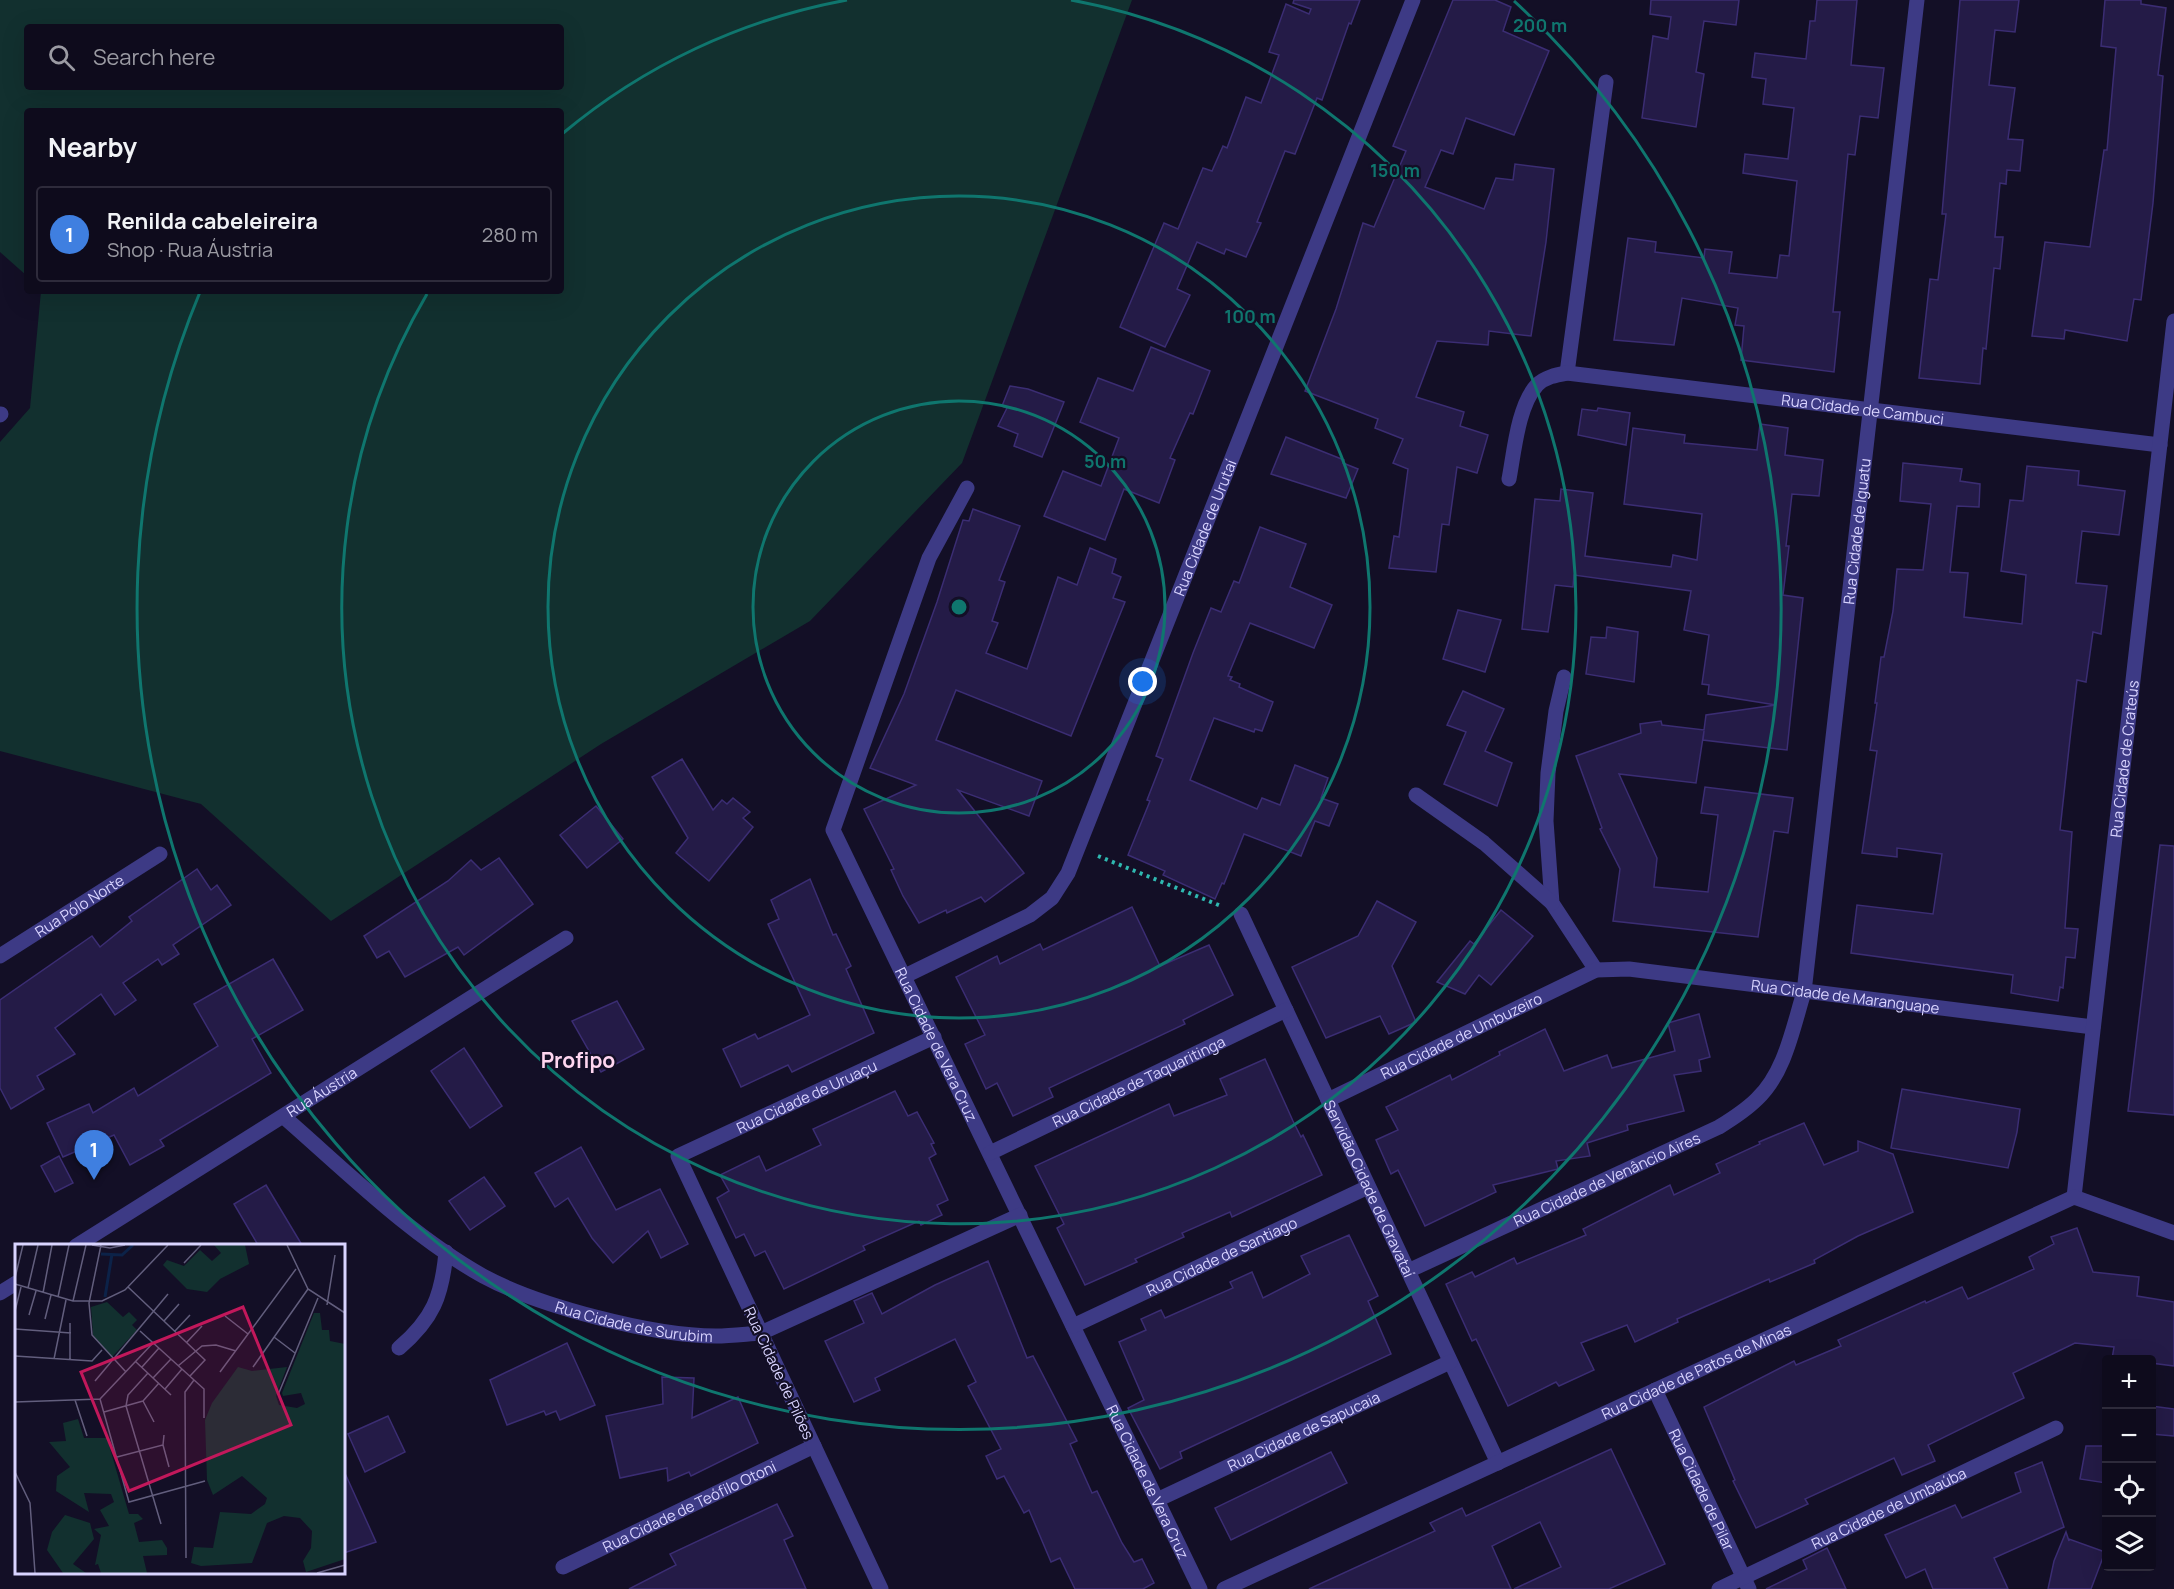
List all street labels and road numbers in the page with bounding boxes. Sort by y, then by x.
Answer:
street label: Rua Cidade de Cambuci [1780,389,1945,429]
street label: Rua Cidade de Urutaí [1168,456,1241,599]
street label: Rua Cidade de Iguatu [1838,457,1875,606]
street label: Rua Cidade de Crateús [2105,679,2143,839]
street label: Rua Pólo Norte [31,869,128,942]
street label: Rua Cidade de Vera Cruz [890,964,983,1125]
street label: Rua Cidade de Maranguape [1750,974,1941,1018]
street label: Rua Cidade de Umbuzeiro [1377,987,1546,1084]
street label: Rua Cidade de Taquaritinga [1049,1031,1228,1132]
street label: Rua Cidade de Uruaçu [733,1054,880,1138]
street label: Rua Áustria [282,1062,361,1122]
street label: Servidão Cidade de Gravataí [1319,1096,1420,1281]
street label: Rua Cidade de Venâncio Aires [1510,1127,1704,1231]
street label: Rua Cidade de Santiago [1142,1211,1300,1301]
street label: Rua Cidade de Surubim [553,1295,713,1347]
street label: Rua Cidade de Pilões [739,1303,819,1443]
street label: Rua Cidade de Patos de Minas [1598,1318,1795,1424]
street label: Rua Cidade de Sapucaia [1224,1386,1383,1476]
street label: Rua Cidade de Vera Cruz [1102,1401,1194,1562]
street label: Rua Cidade de Pilar [1664,1425,1740,1554]
street label: Rua Cidade de Teófilo Otoni [599,1455,779,1557]
street label: Rua Cidade de Umbaúba [1808,1462,1970,1554]

